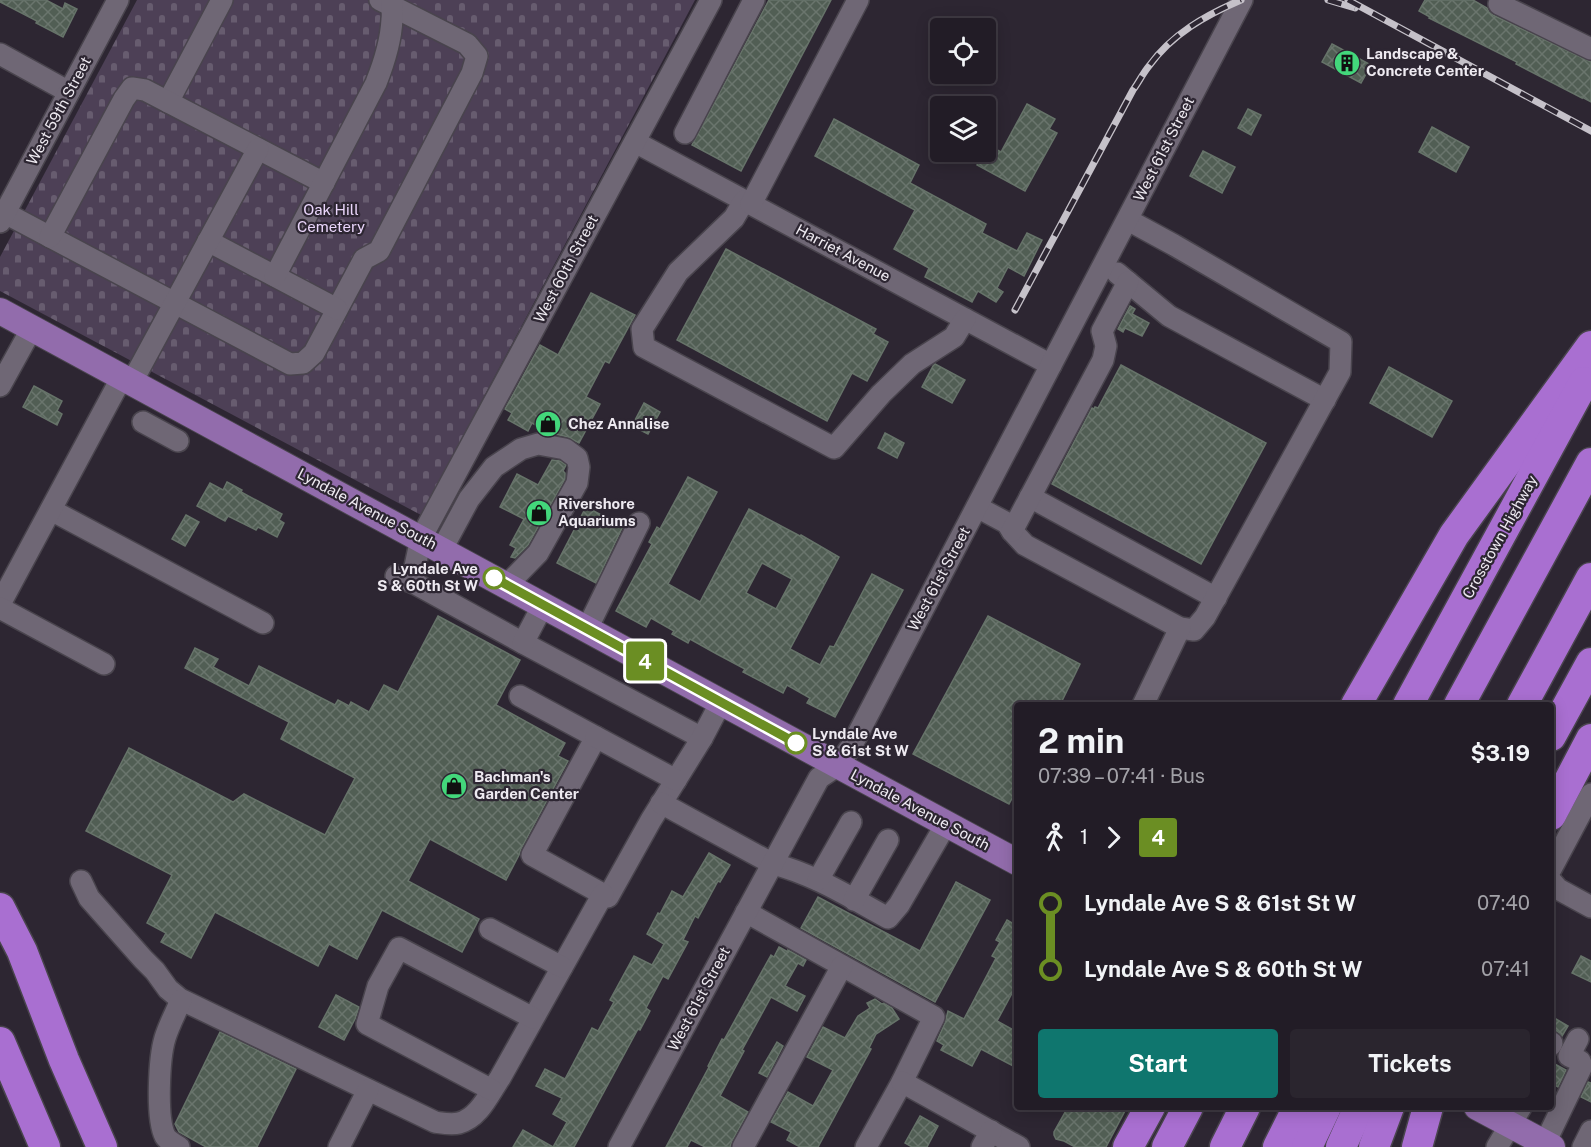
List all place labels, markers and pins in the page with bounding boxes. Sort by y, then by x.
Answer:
place label: Landscape & Concrete Center [1366,45,1484,79]
building icon: Landscape & Concrete Center [1332,48,1362,78]
shop icon: Chez Annalise [533,409,563,439]
place label: Chez Annalise [568,415,669,432]
place label: Rivershore Aquariums [558,495,636,529]
shop icon: Rivershore Aquariums [524,498,554,528]
place label: Lyndale Ave S & 60th St W [377,560,478,594]
marker: Lyndale Ave S & 60th St W [483,567,505,589]
place label: Lyndale Ave S & 61st St W [812,725,909,759]
marker: Lyndale Ave S & 61st St W [785,732,807,754]
place label: Bachman's Garden Center [474,768,579,802]
shop icon: Bachman's Garden Center [439,771,469,801]

